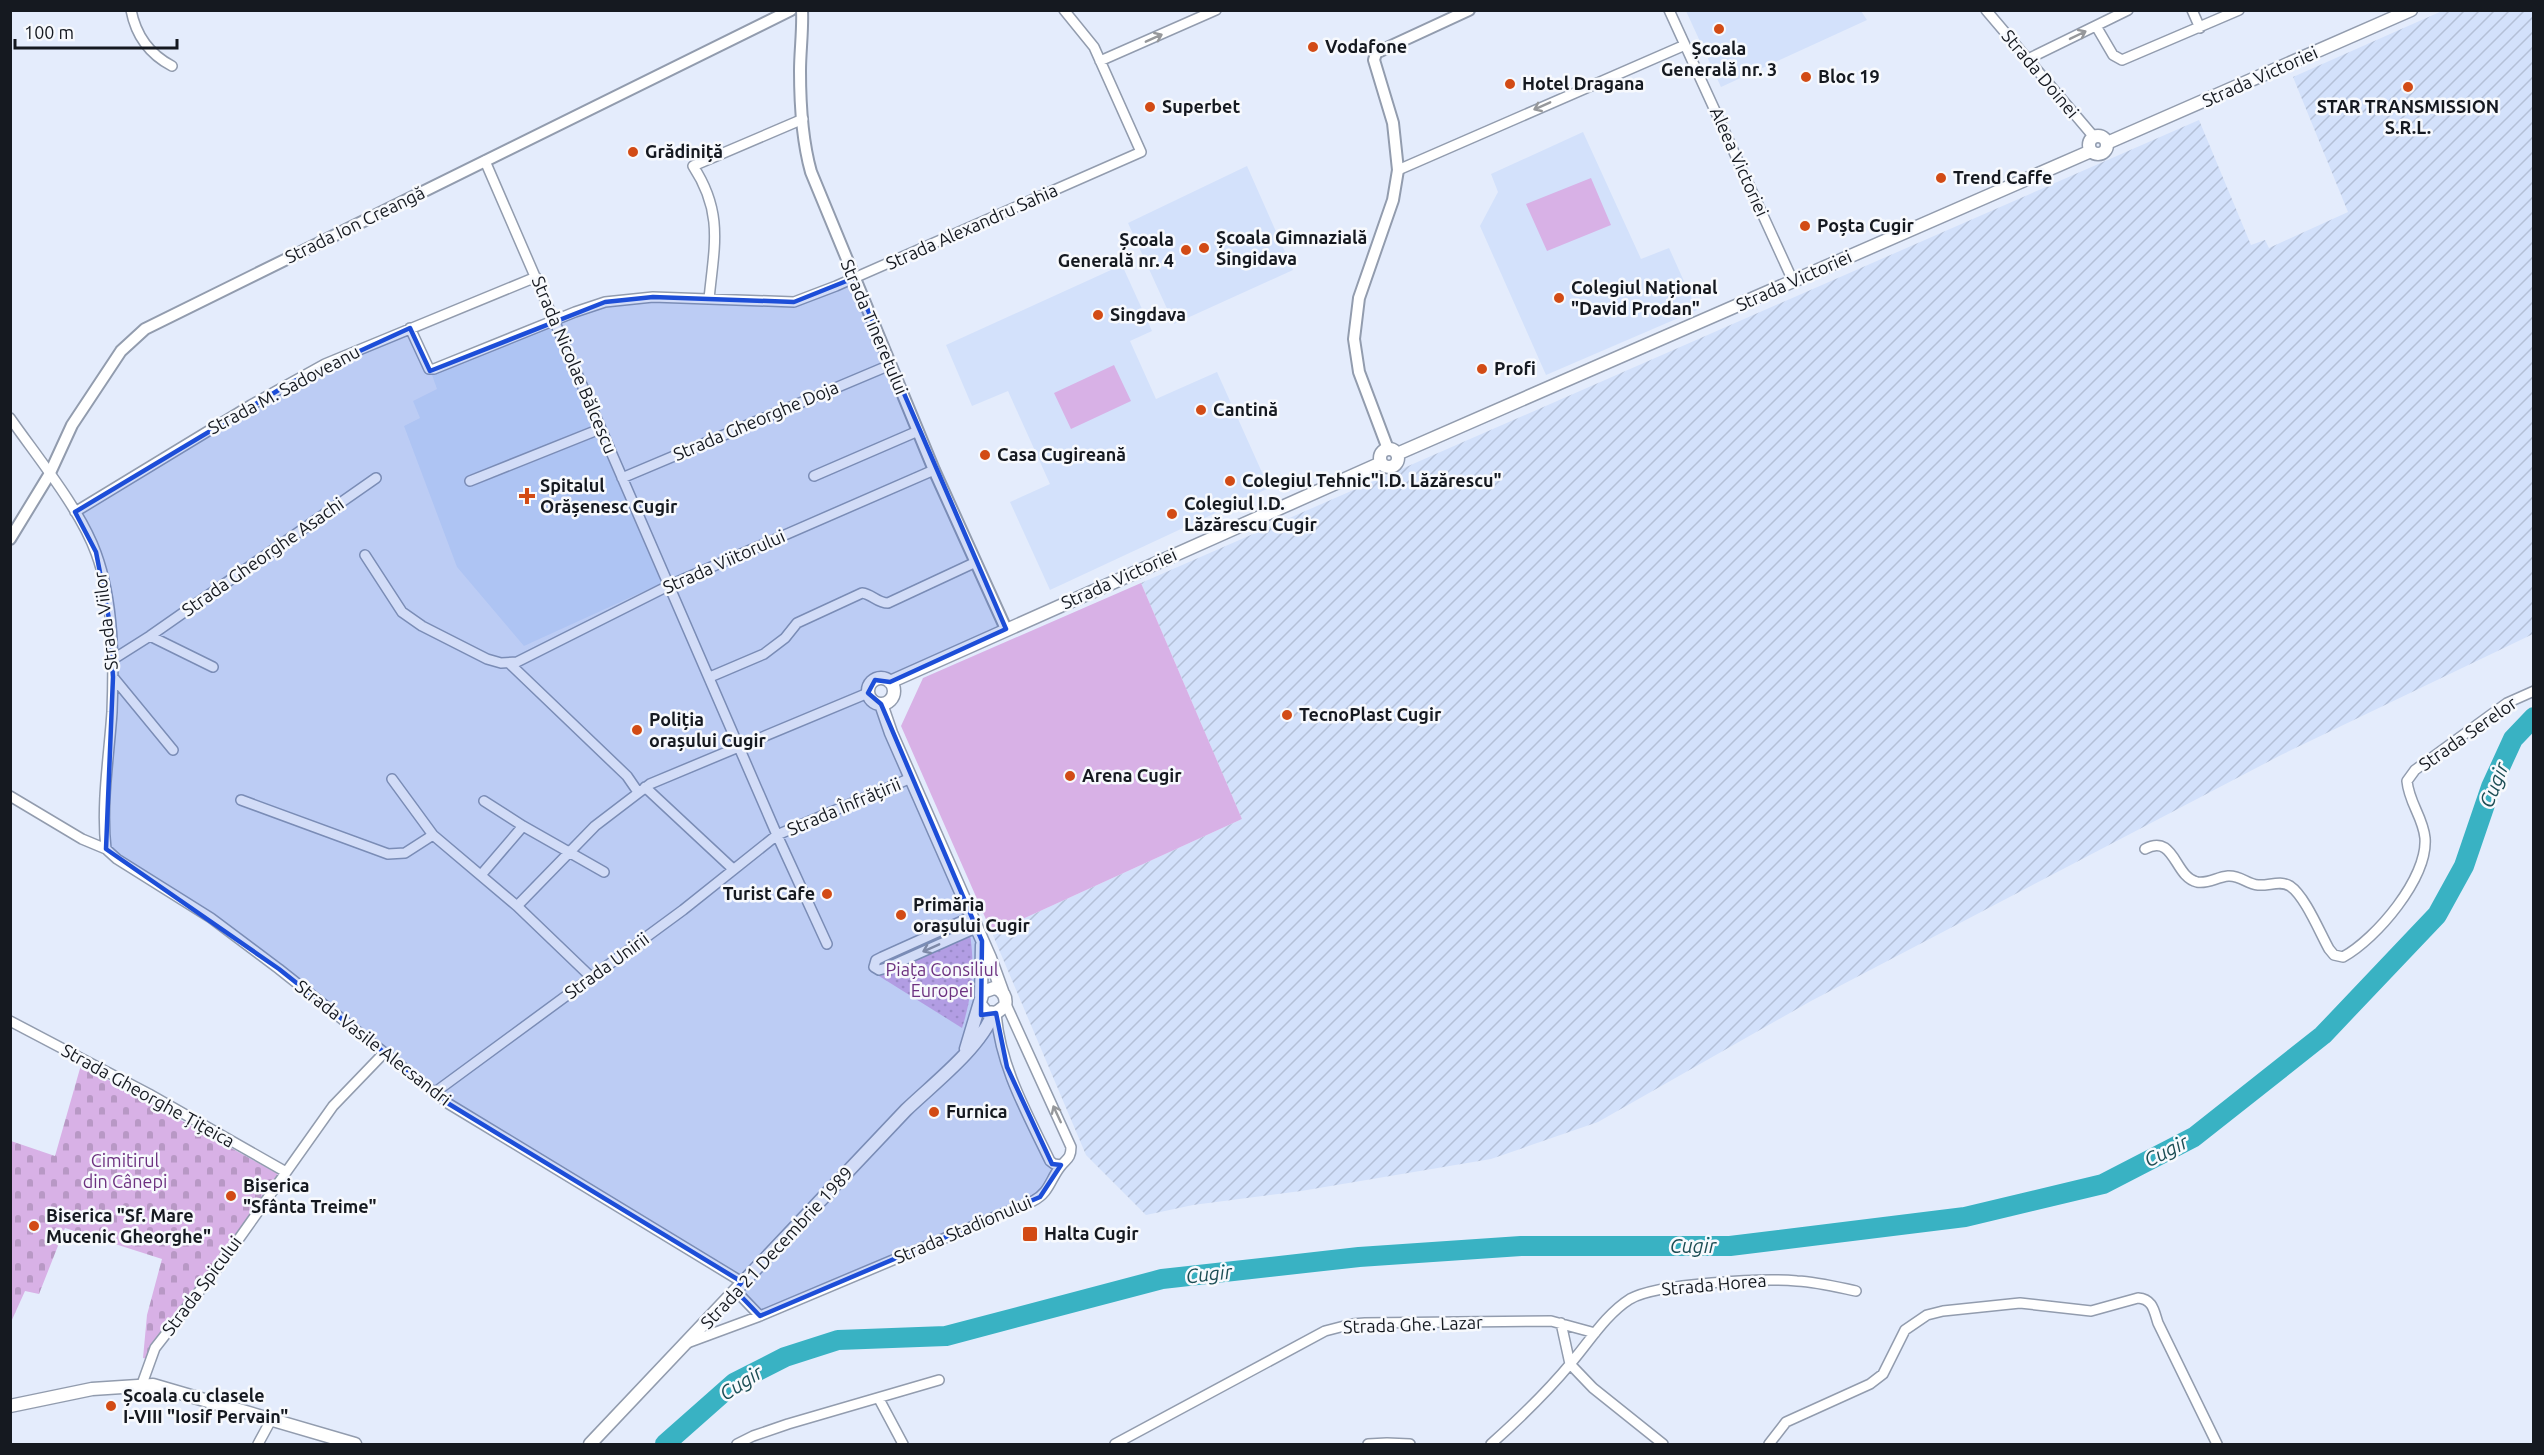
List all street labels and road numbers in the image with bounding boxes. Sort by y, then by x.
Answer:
street label: Strada Doinei [1998,25,2083,121]
street label: Strada Victoriei [2199,42,2320,110]
street label: Aleea Victoriei [1707,104,1773,219]
street label: Strada Alexandru Sahia [883,179,1061,273]
street label: Strada Ion Creangă [281,182,428,267]
street label: Strada Victoriei [1733,246,1854,314]
street label: Strada Tineretului [837,256,912,397]
street label: Strada Nicolae Bălcescu [528,273,621,456]
street label: Strada M. Sadoveanu [204,341,363,438]
street label: Strada Gheorghe Doja [670,376,841,464]
street label: Strada Gheorghe Asachi [178,493,347,620]
street label: Strada Viitorului [660,525,788,597]
street label: Strada Victoriei [1058,544,1179,612]
street label: Strada Viilor [89,570,121,672]
street label: Strada Serelor [2415,692,2520,774]
street label: Strada Înfrățirii [783,772,903,839]
street label: Strada Unirii [560,928,652,1002]
street label: Strada Vasile Alecsandri [292,975,455,1109]
street label: Strada Gheorghe Țițeica [59,1039,238,1151]
street label: Strada 21 Decembrie 1989 [696,1162,856,1332]
street label: Strada Stadionului [891,1191,1034,1267]
street label: Strada Spicului [157,1232,245,1339]
street label: Strada Horea [1660,1269,1767,1299]
street label: Strada Ghe. Lazar [1343,1312,1483,1336]

